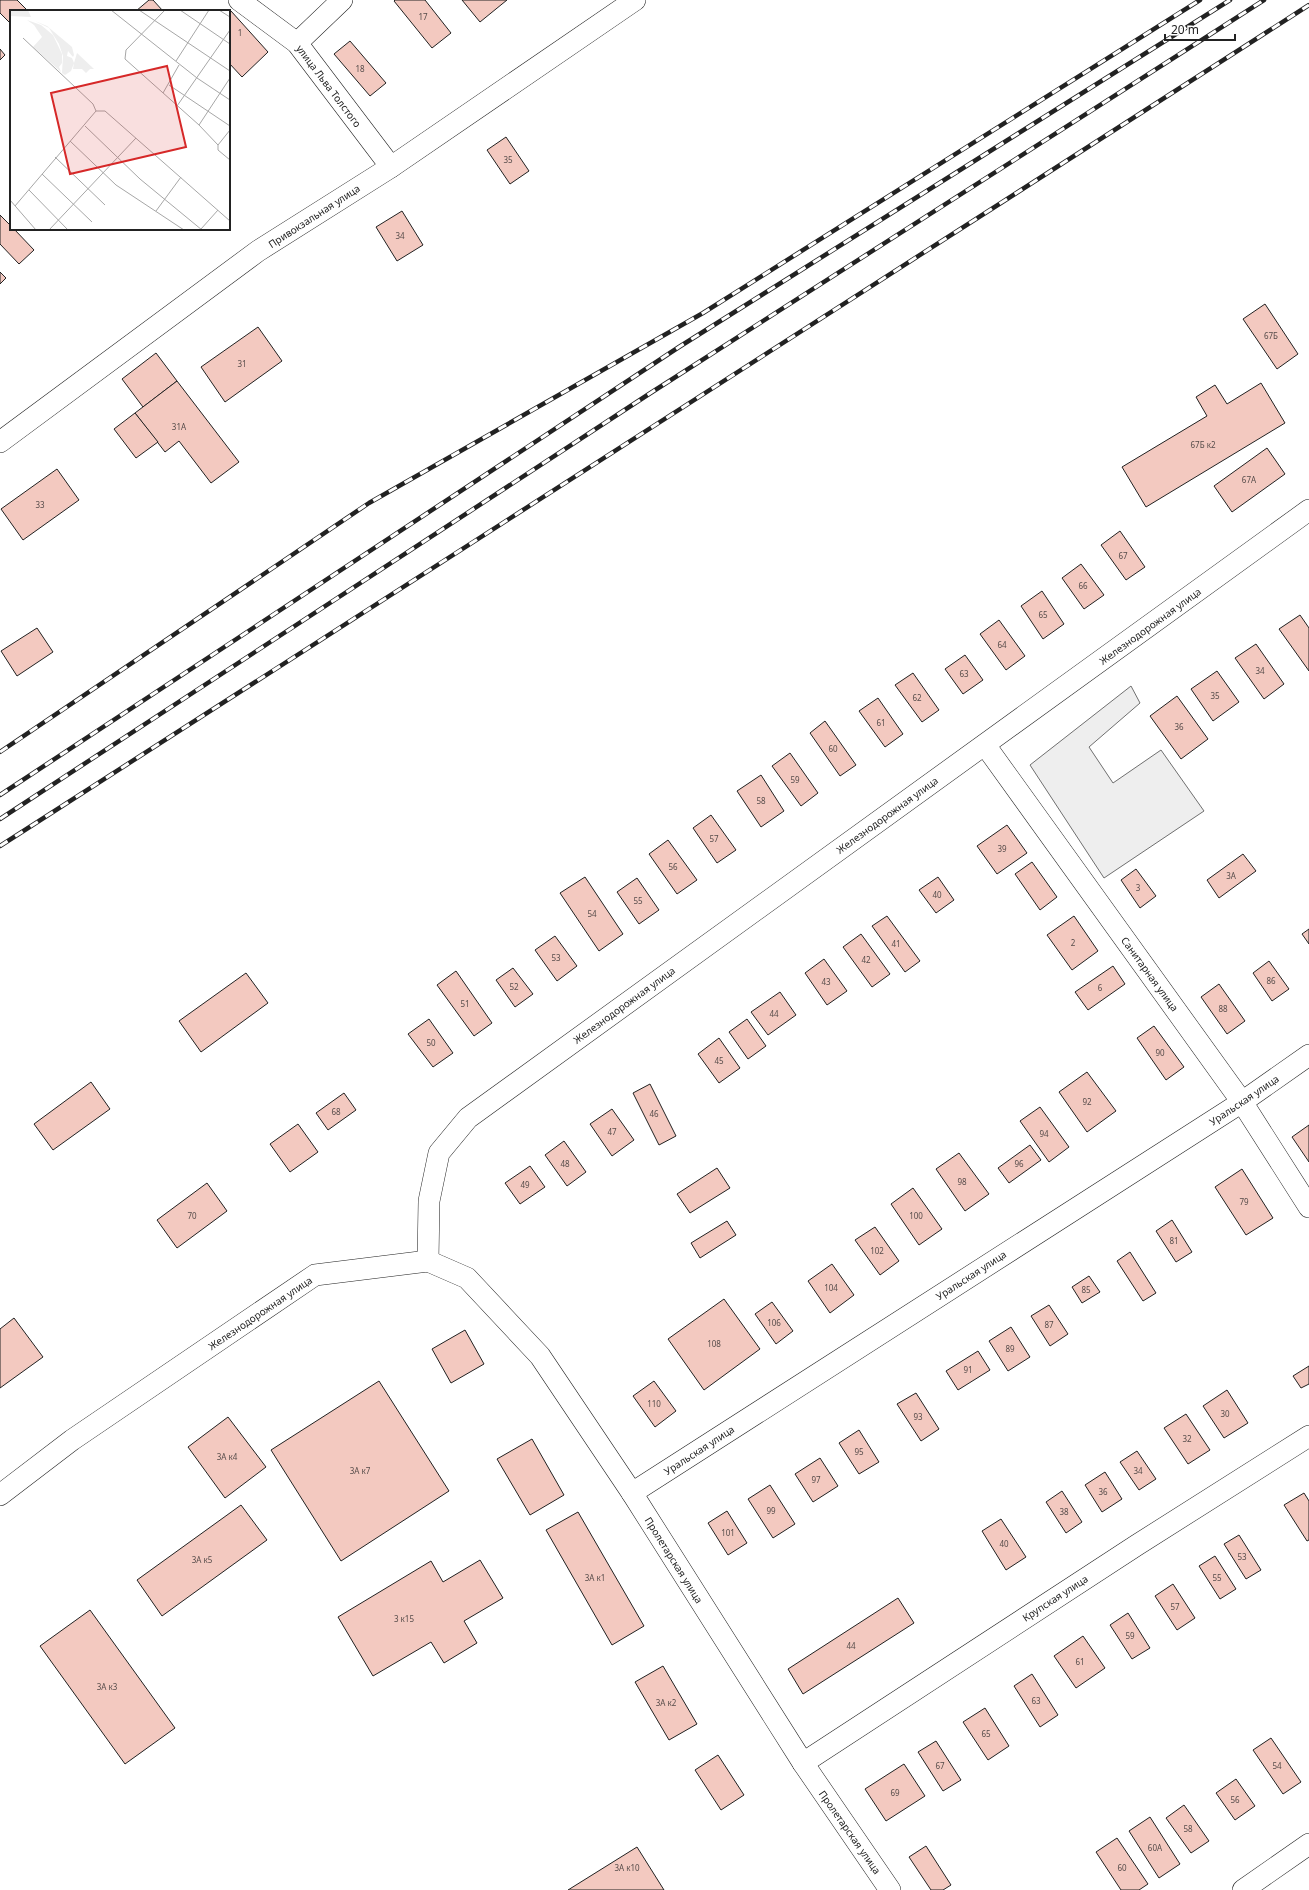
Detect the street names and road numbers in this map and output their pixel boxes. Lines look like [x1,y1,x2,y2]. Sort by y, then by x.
street label: улица Льва Толстого [293,42,365,130]
street label: Привокзальная улица [265,181,363,251]
street label: Железнодорожная улица [1096,584,1204,668]
street label: Железнодорожная улица [833,773,941,857]
street label: Санитарная улица [1118,934,1182,1014]
street label: Железнодорожная улица [570,963,678,1047]
street label: Уральская улица [1206,1071,1282,1129]
street label: Уральская улица [933,1247,1009,1303]
street label: Железнодорожная улица [205,1273,315,1353]
street label: Уральская улица [661,1422,737,1478]
street label: Пролетарская улица [642,1514,706,1606]
street label: Крупская улица [1020,1572,1090,1624]
street label: Пролетарская улица [816,1787,884,1877]

